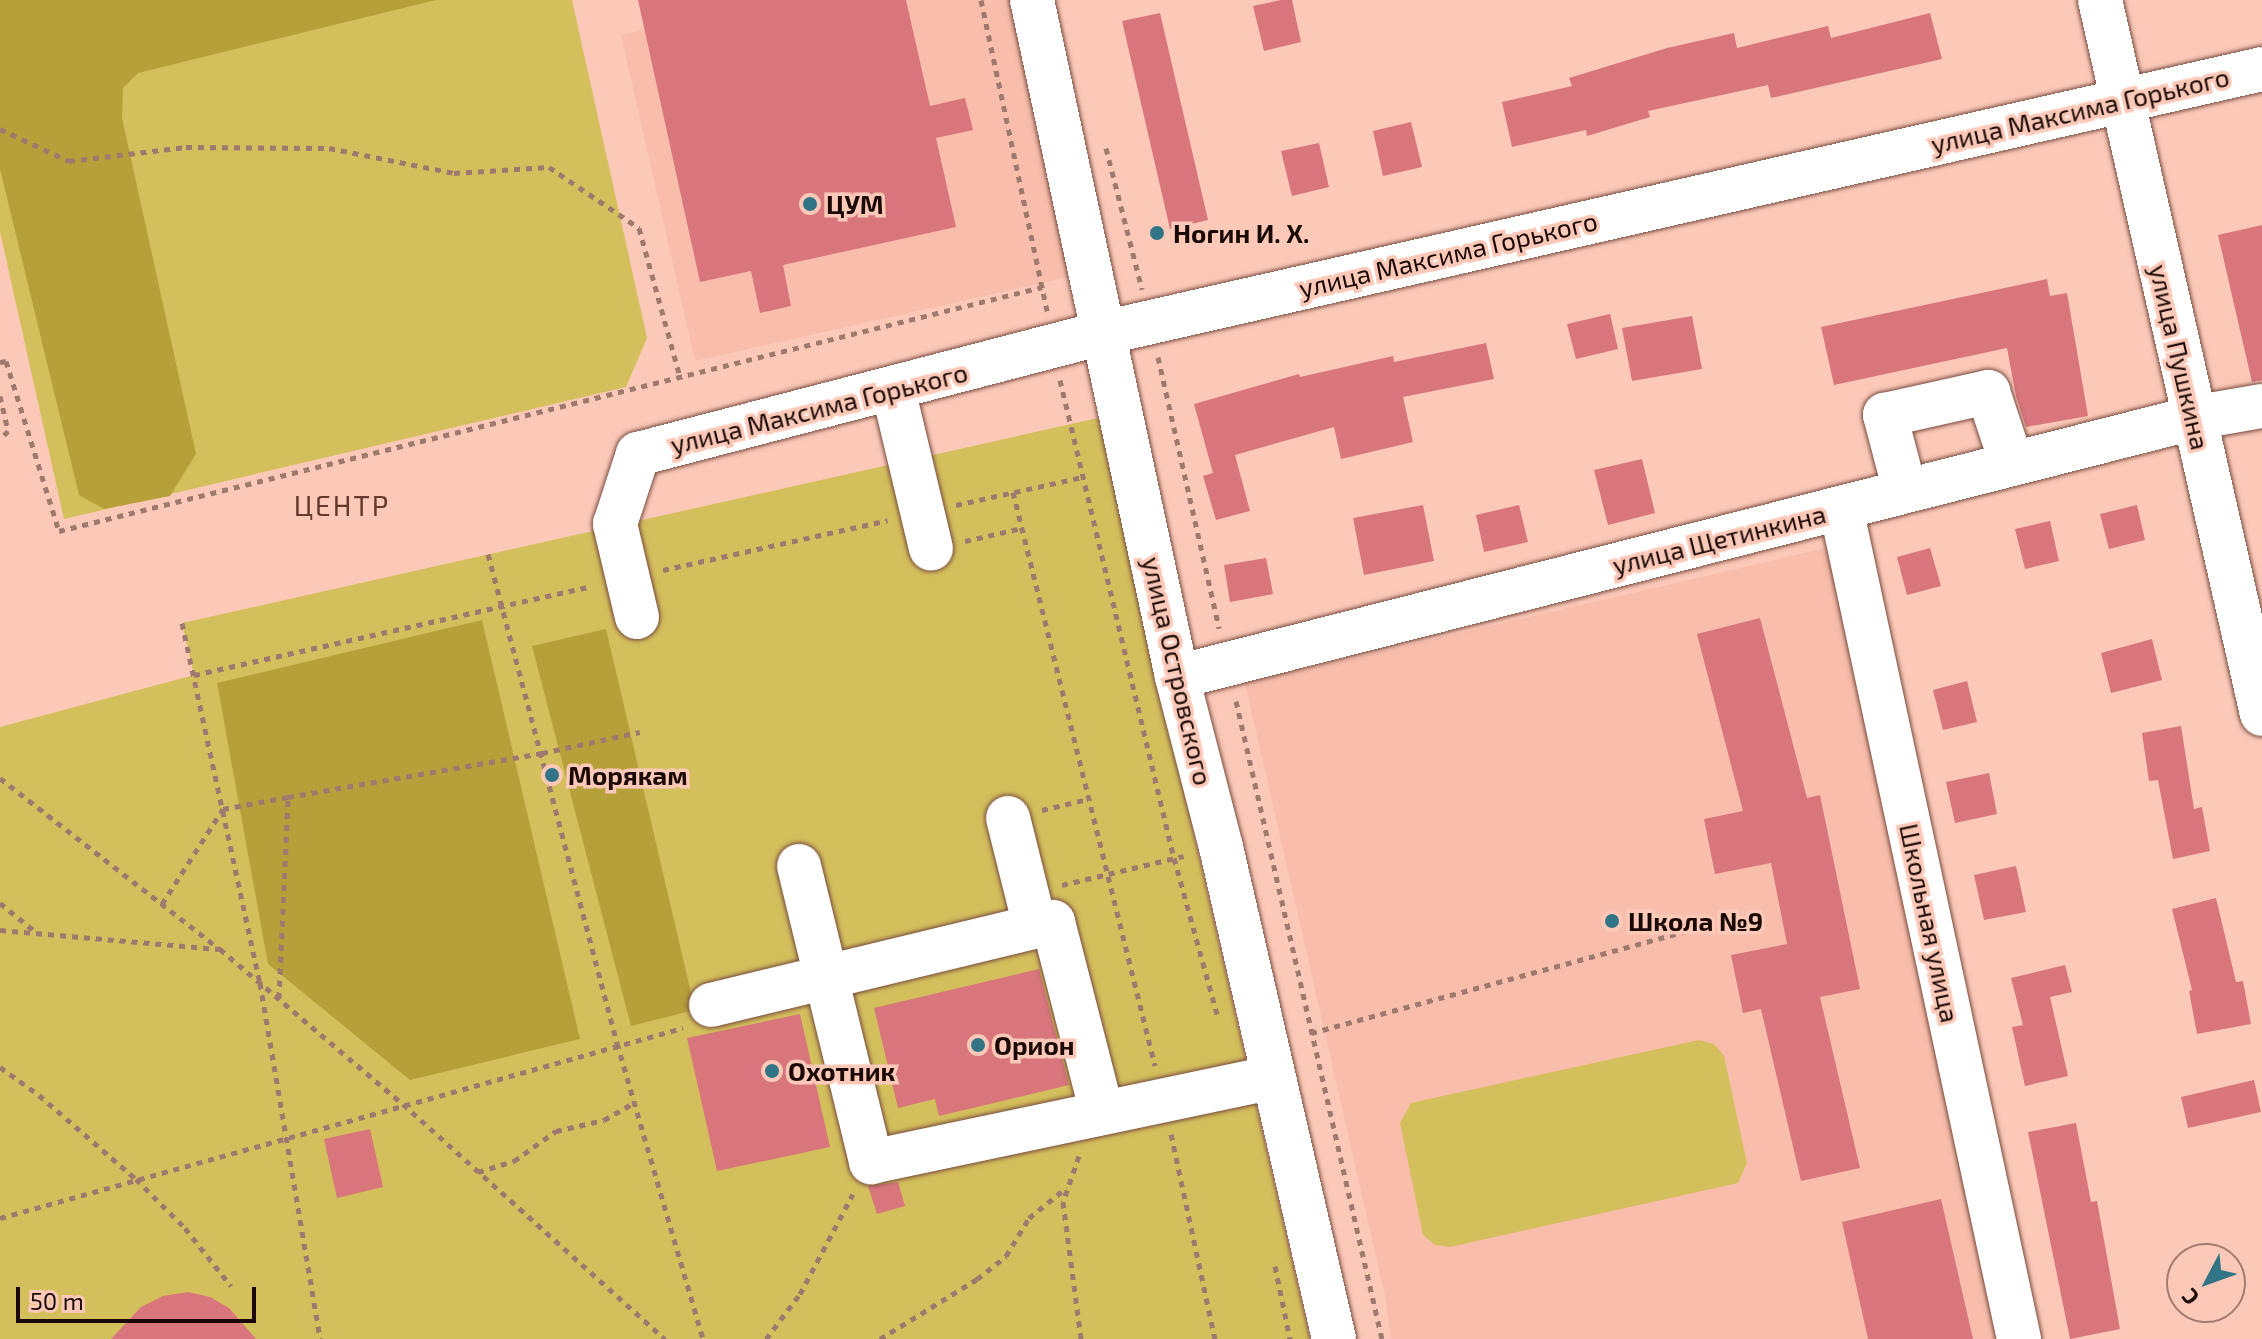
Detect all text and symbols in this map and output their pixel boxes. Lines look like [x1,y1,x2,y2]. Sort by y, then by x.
street label: улица Максима Горького [1928,60,2232,160]
place label: ЦУМ [826,188,884,220]
marker: ЦУМ [801,195,819,213]
street label: улица Максима Горького [1296,204,1600,304]
place label: Ногин И. Х. [1173,217,1309,249]
marker: Ногин И. Х. [1148,224,1166,242]
street label: улица Пушкина [2144,261,2216,453]
street label: улица Максима Горького [667,356,971,460]
district label: ЦЕНТР [294,488,390,522]
street label: улица Щетинкина [1609,497,1829,581]
street label: улица Островского [1137,554,1219,788]
place label: Морякам [568,759,688,791]
marker: Морякам [543,766,561,784]
street label: Школьная улица [1894,821,1966,1025]
place label: Школа №9 [1628,905,1763,937]
marker: Школа №9 [1603,912,1621,930]
place label: Орион [994,1029,1075,1061]
marker: Орион [969,1036,987,1054]
place label: Охотник [788,1055,895,1087]
marker: Охотник [763,1062,781,1080]
north arrow [2166,1243,2246,1323]
scale bar [20,1271,260,1321]
text: С [2175,1284,2203,1311]
text: 50 m [30,1286,84,1315]

